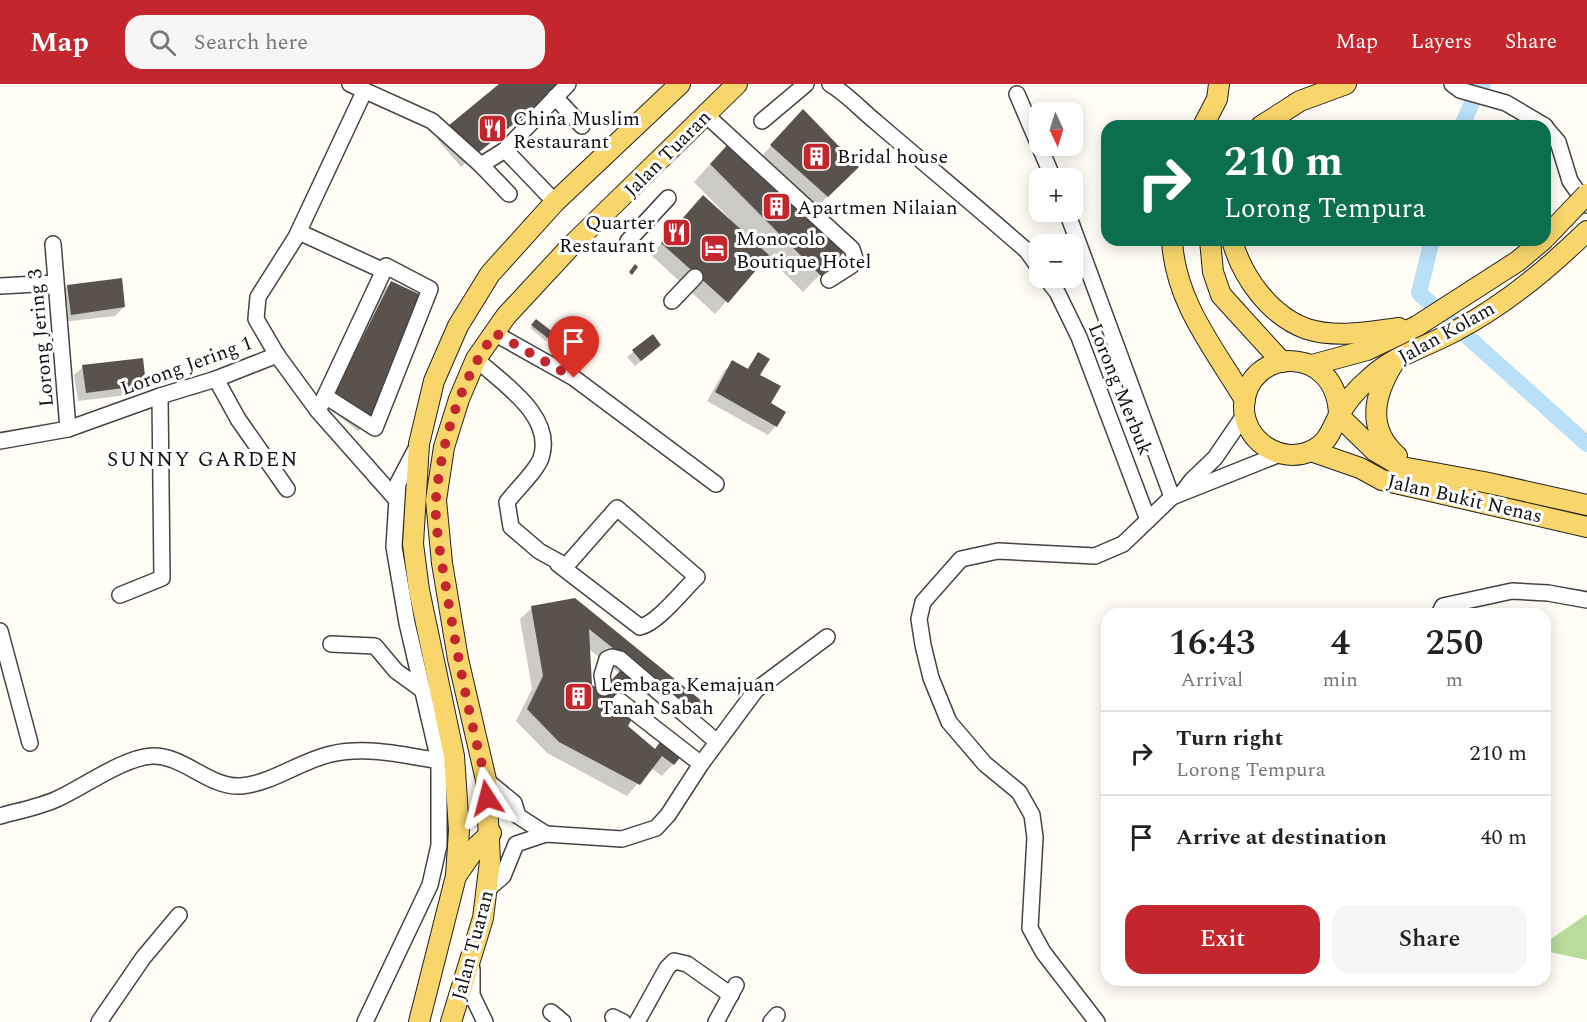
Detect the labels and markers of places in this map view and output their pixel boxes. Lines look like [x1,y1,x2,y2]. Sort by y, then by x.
place label: China Muslim Restaurant [513,104,640,157]
restaurant icon: China Muslim Restaurant [476,113,508,145]
building icon: Bridal house [800,140,832,172]
place label: Bridal house [837,142,948,172]
building icon: Apartmen Nilaian [760,191,792,223]
place label: Apartmen Nilaian [797,193,958,223]
place label: Quarter Restaurant [559,208,655,261]
restaurant icon: Quarter Restaurant [660,217,692,249]
place label: Monocolo Boutique Hotel [736,224,871,277]
hotel icon: Monocolo Boutique Hotel [699,233,731,265]
pin [548,316,599,378]
place label: Lembaga Kemajuan Tanah Sabah [600,670,775,723]
building icon: Lembaga Kemajuan Tanah Sabah [563,680,595,712]

